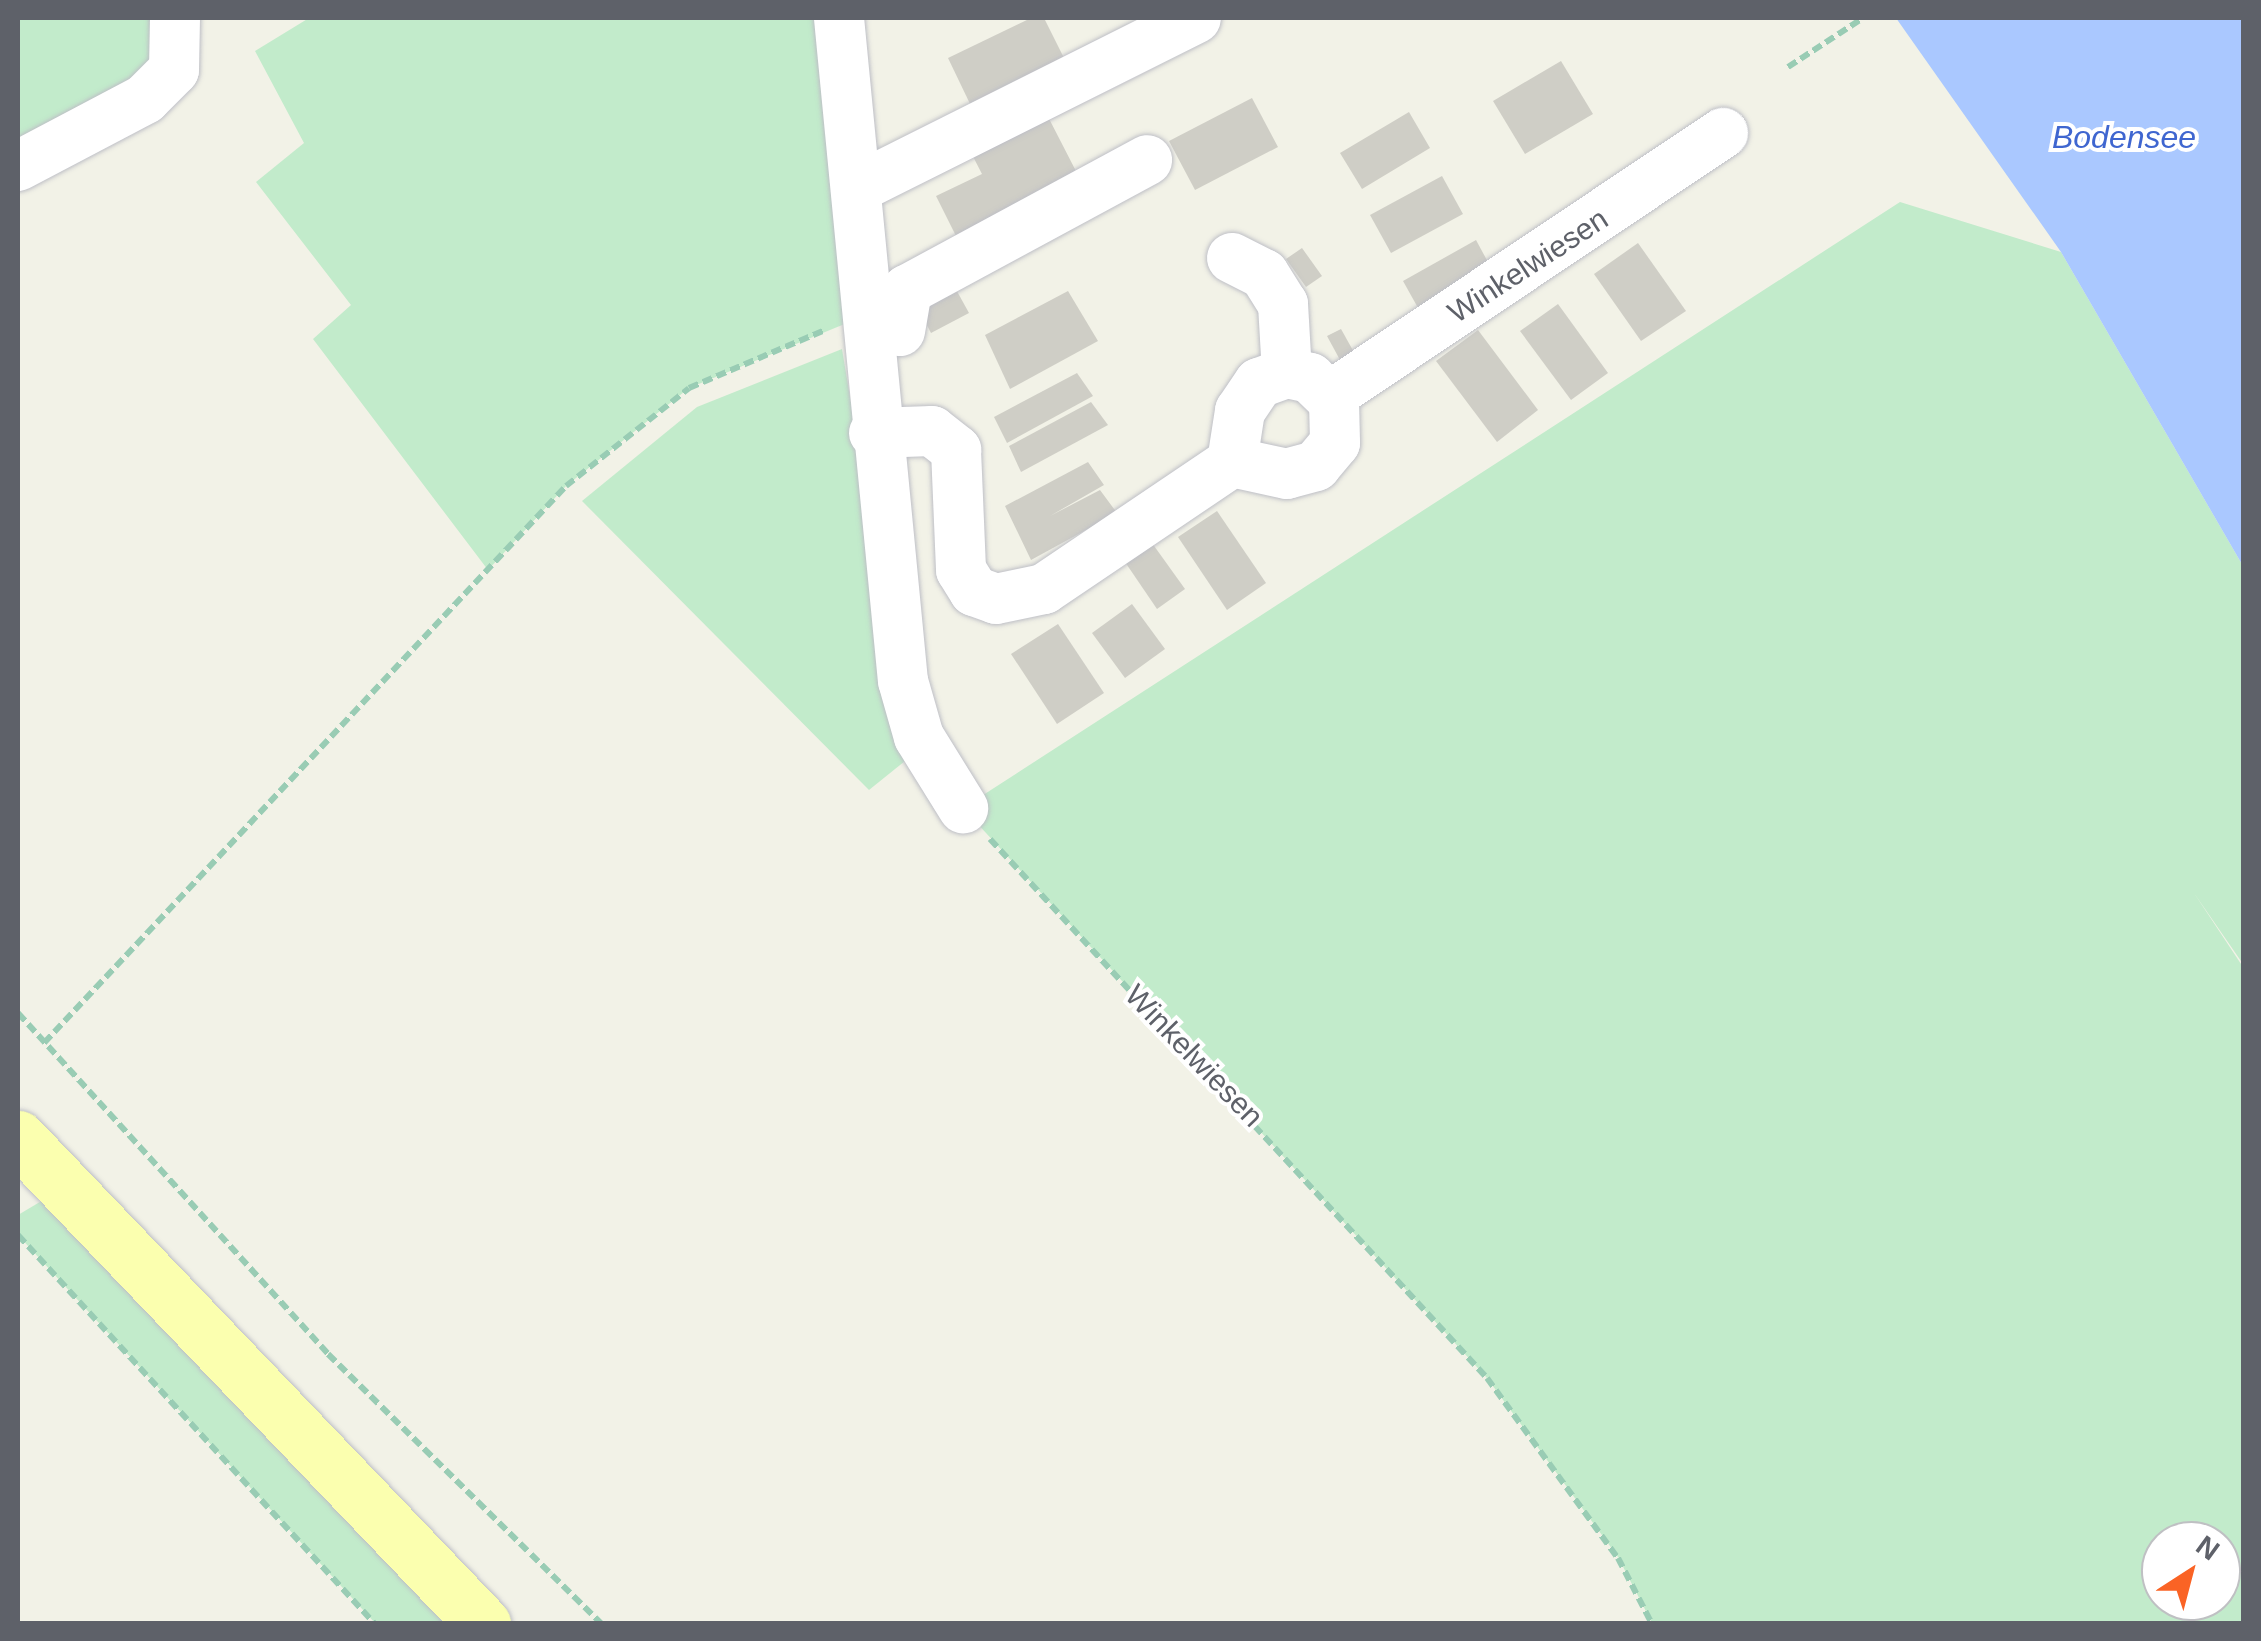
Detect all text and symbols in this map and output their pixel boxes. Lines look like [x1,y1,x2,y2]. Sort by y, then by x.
water label: Bodensee [2052,118,2196,156]
street label: Winkelwiesen [1441,201,1615,331]
street label: Winkelwiesen [1117,978,1271,1134]
north arrow [2141,1521,2241,1621]
text: N [2190,1529,2225,1566]

